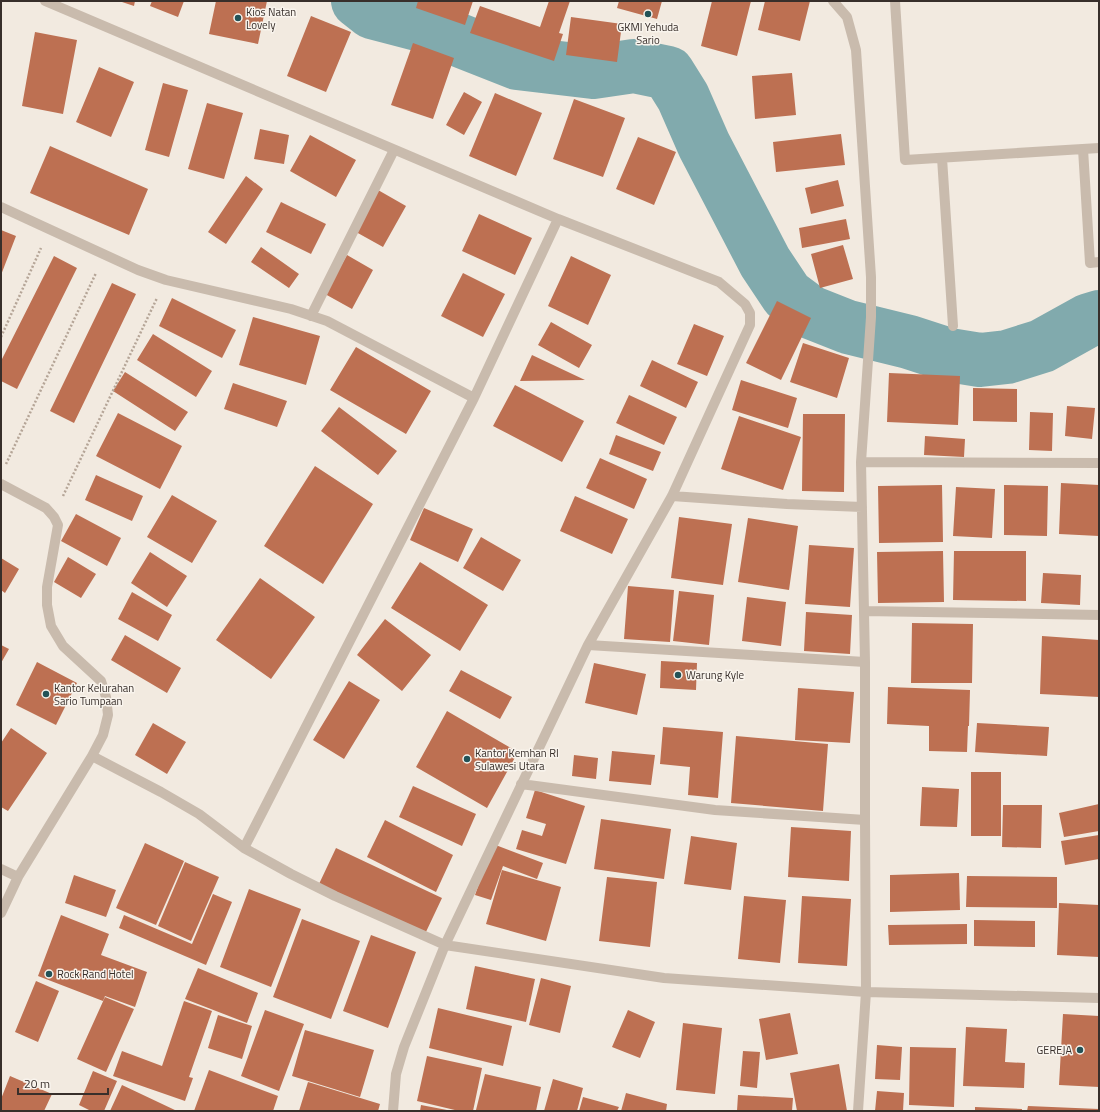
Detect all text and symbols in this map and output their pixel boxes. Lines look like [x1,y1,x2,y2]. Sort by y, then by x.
place label: Kios Natan Lovely [246,4,296,33]
marker: GKMI Yehuda Sario [643,9,653,19]
marker: Kios Natan Lovely [233,13,243,23]
place label: GKMI Yehuda Sario [617,19,679,48]
place label: Warung Kyle [686,667,745,683]
marker: Warung Kyle [673,670,683,680]
place label: Kantor Kelurahan Sario Tumpaan [54,680,134,709]
marker: Kantor Kelurahan Sario Tumpaan [41,689,51,699]
place label: Kantor Kemhan RI Sulawesi Utara [475,745,559,774]
marker: Kantor Kemhan RI Sulawesi Utara [462,754,472,764]
place label: Rock Rand Hotel [57,966,134,982]
marker: Rock Rand Hotel [44,969,54,979]
place label: GEREJA [1037,1042,1072,1058]
marker: GEREJA [1075,1045,1085,1055]
scale bar [18,1070,108,1096]
text: 20 m [24,1074,50,1093]

